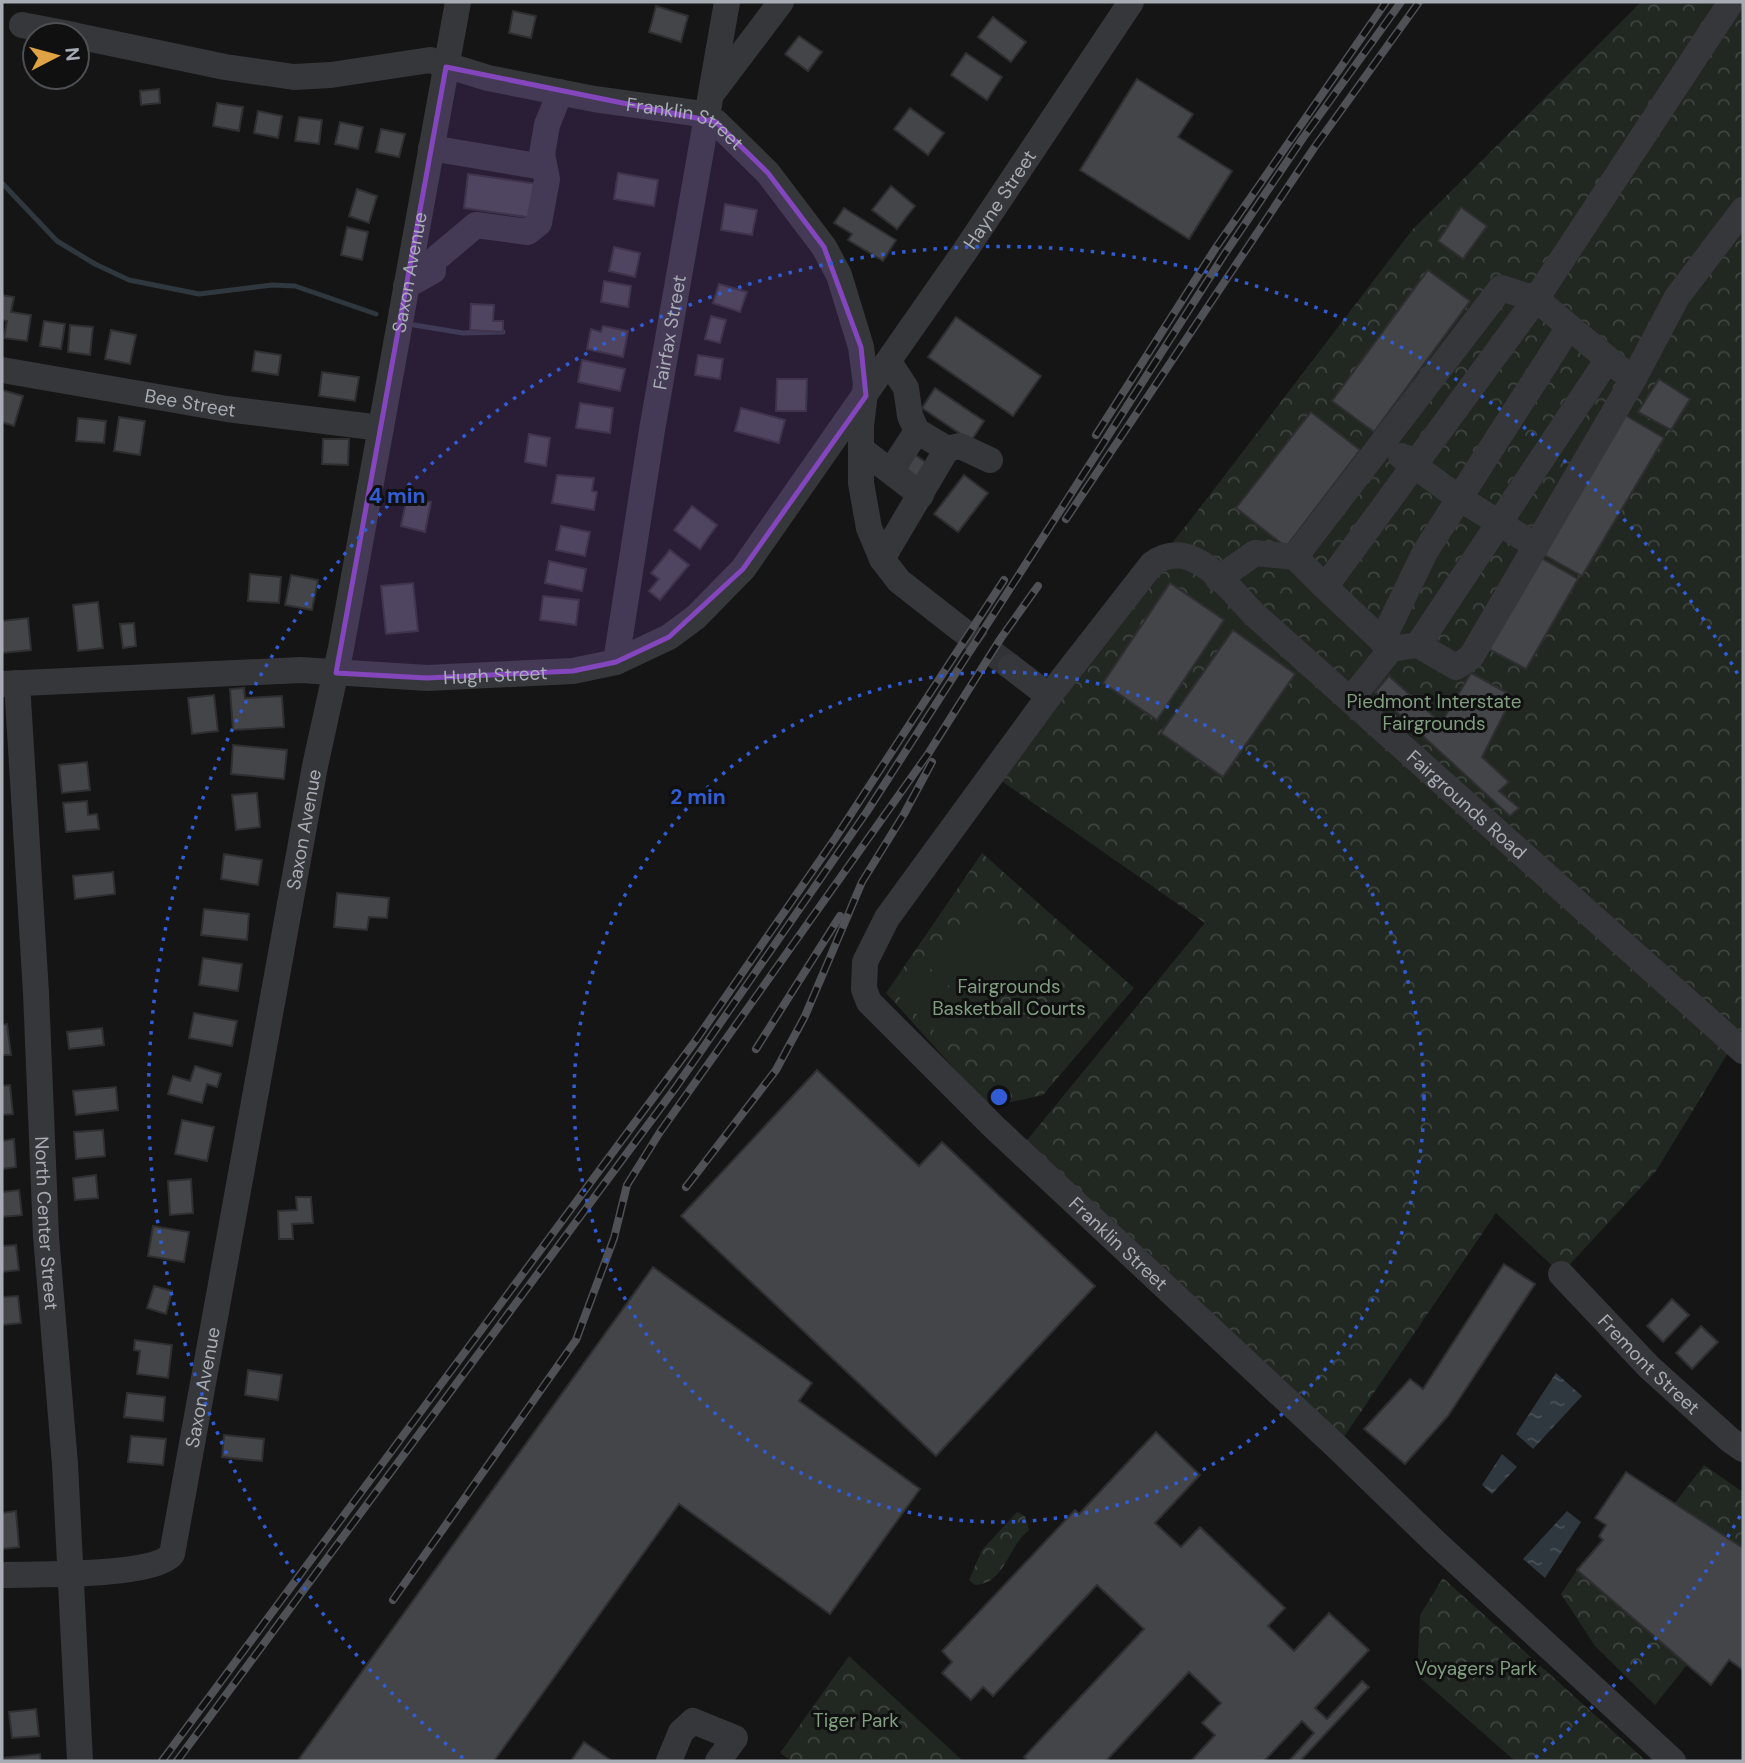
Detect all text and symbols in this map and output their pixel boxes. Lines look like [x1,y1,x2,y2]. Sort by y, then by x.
north arrow [21,21,91,91]
text: N [59,46,86,62]
street label: Franklin Street [625,92,749,156]
street label: Hayne Street [958,145,1042,254]
street label: Saxon Avenue [386,210,433,335]
street label: Fairfax Street [647,273,692,392]
street label: Bee Street [143,383,237,423]
text: 4 min [368,482,426,510]
street label: Hugh Street [443,660,548,690]
park label: Piedmont Interstate Fairgrounds [1347,689,1521,736]
street label: Fairgrounds Road [1401,745,1532,865]
street label: Saxon Avenue [281,767,327,892]
text: 2 min [670,783,726,811]
park label: Fairgrounds Basketball Courts [932,974,1086,1021]
centre of rings [987,1085,1011,1109]
street label: North Center Street [29,1136,64,1311]
street label: Franklin Street [1063,1191,1173,1296]
street label: Fremont Street [1592,1309,1705,1420]
street label: Saxon Avenue [180,1325,226,1450]
park label: Voyagers Park [1415,1656,1538,1681]
park label: Tiger Park [813,1708,899,1733]

